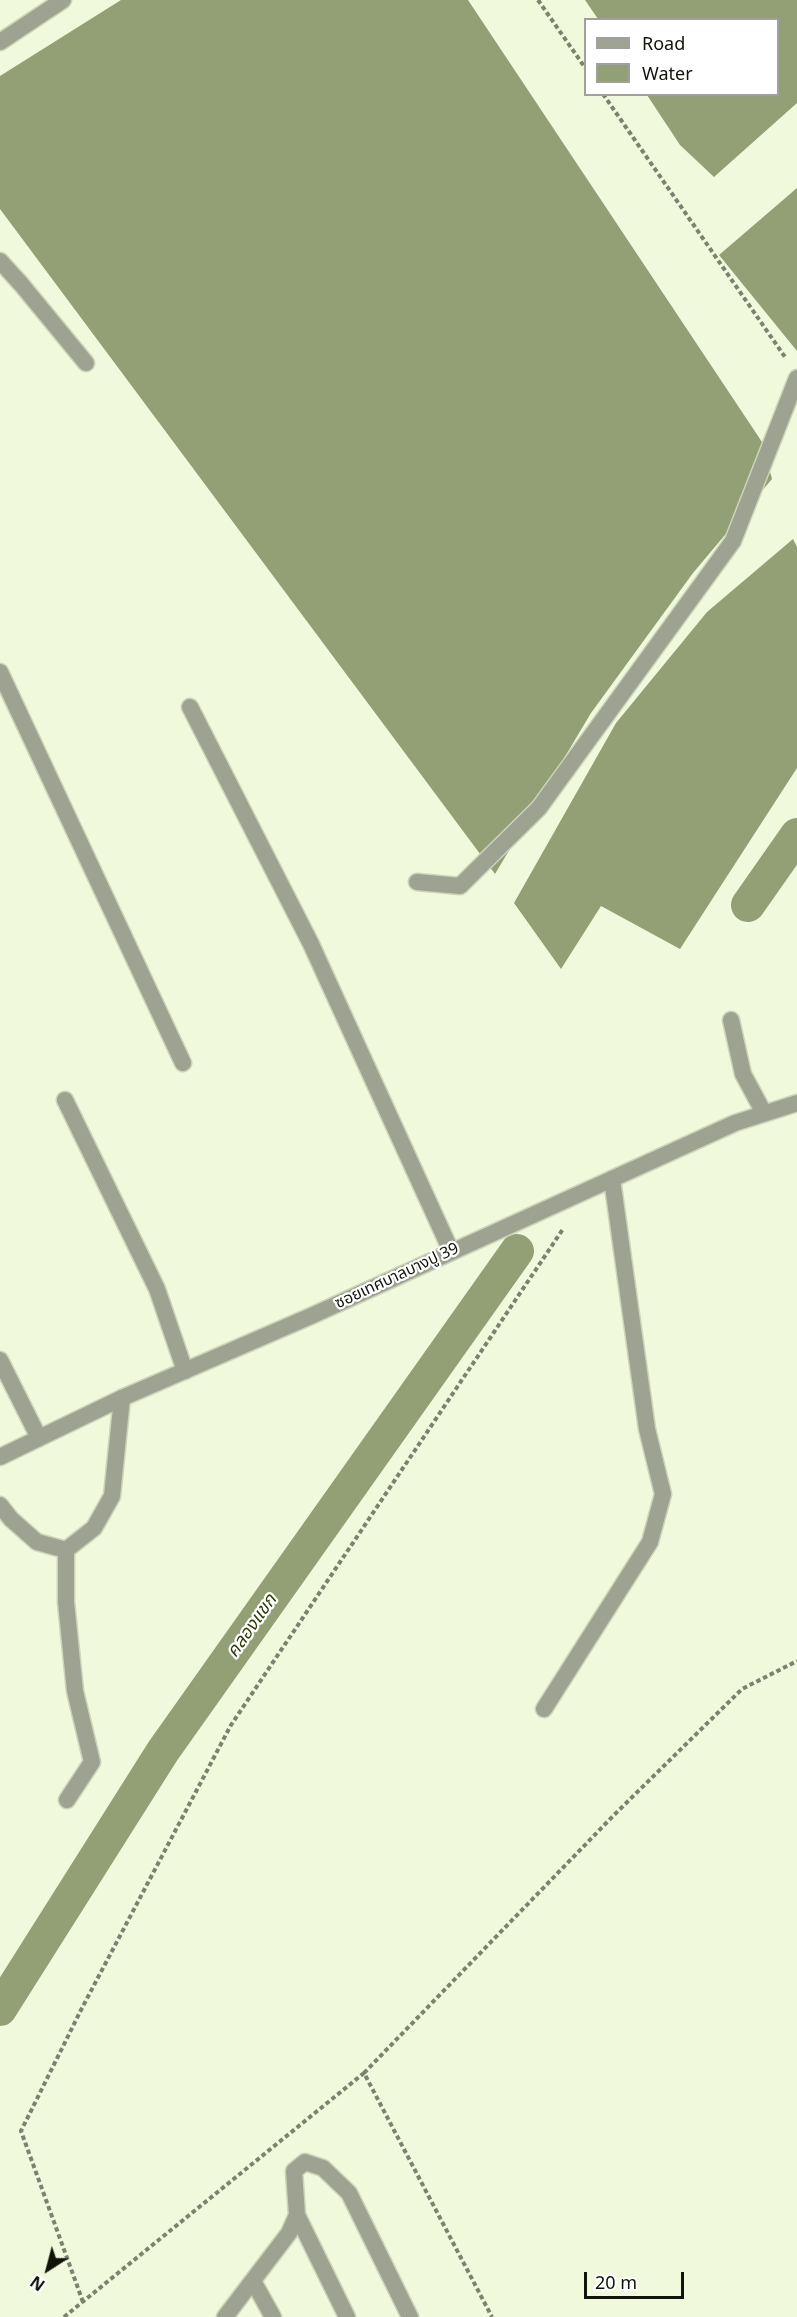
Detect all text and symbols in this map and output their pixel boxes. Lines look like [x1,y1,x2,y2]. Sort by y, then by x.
legend [584,18,779,96]
text: Road [642,31,685,55]
text: Water [642,61,693,85]
street label: ซอยเทศบาลบางปู 39 [332,1239,462,1313]
water label: คลองแขก [223,1590,281,1662]
north arrow [18,2239,78,2299]
scale bar [587,2260,688,2298]
text: 20 m [595,2270,637,2294]
text: N [26,2271,49,2296]

